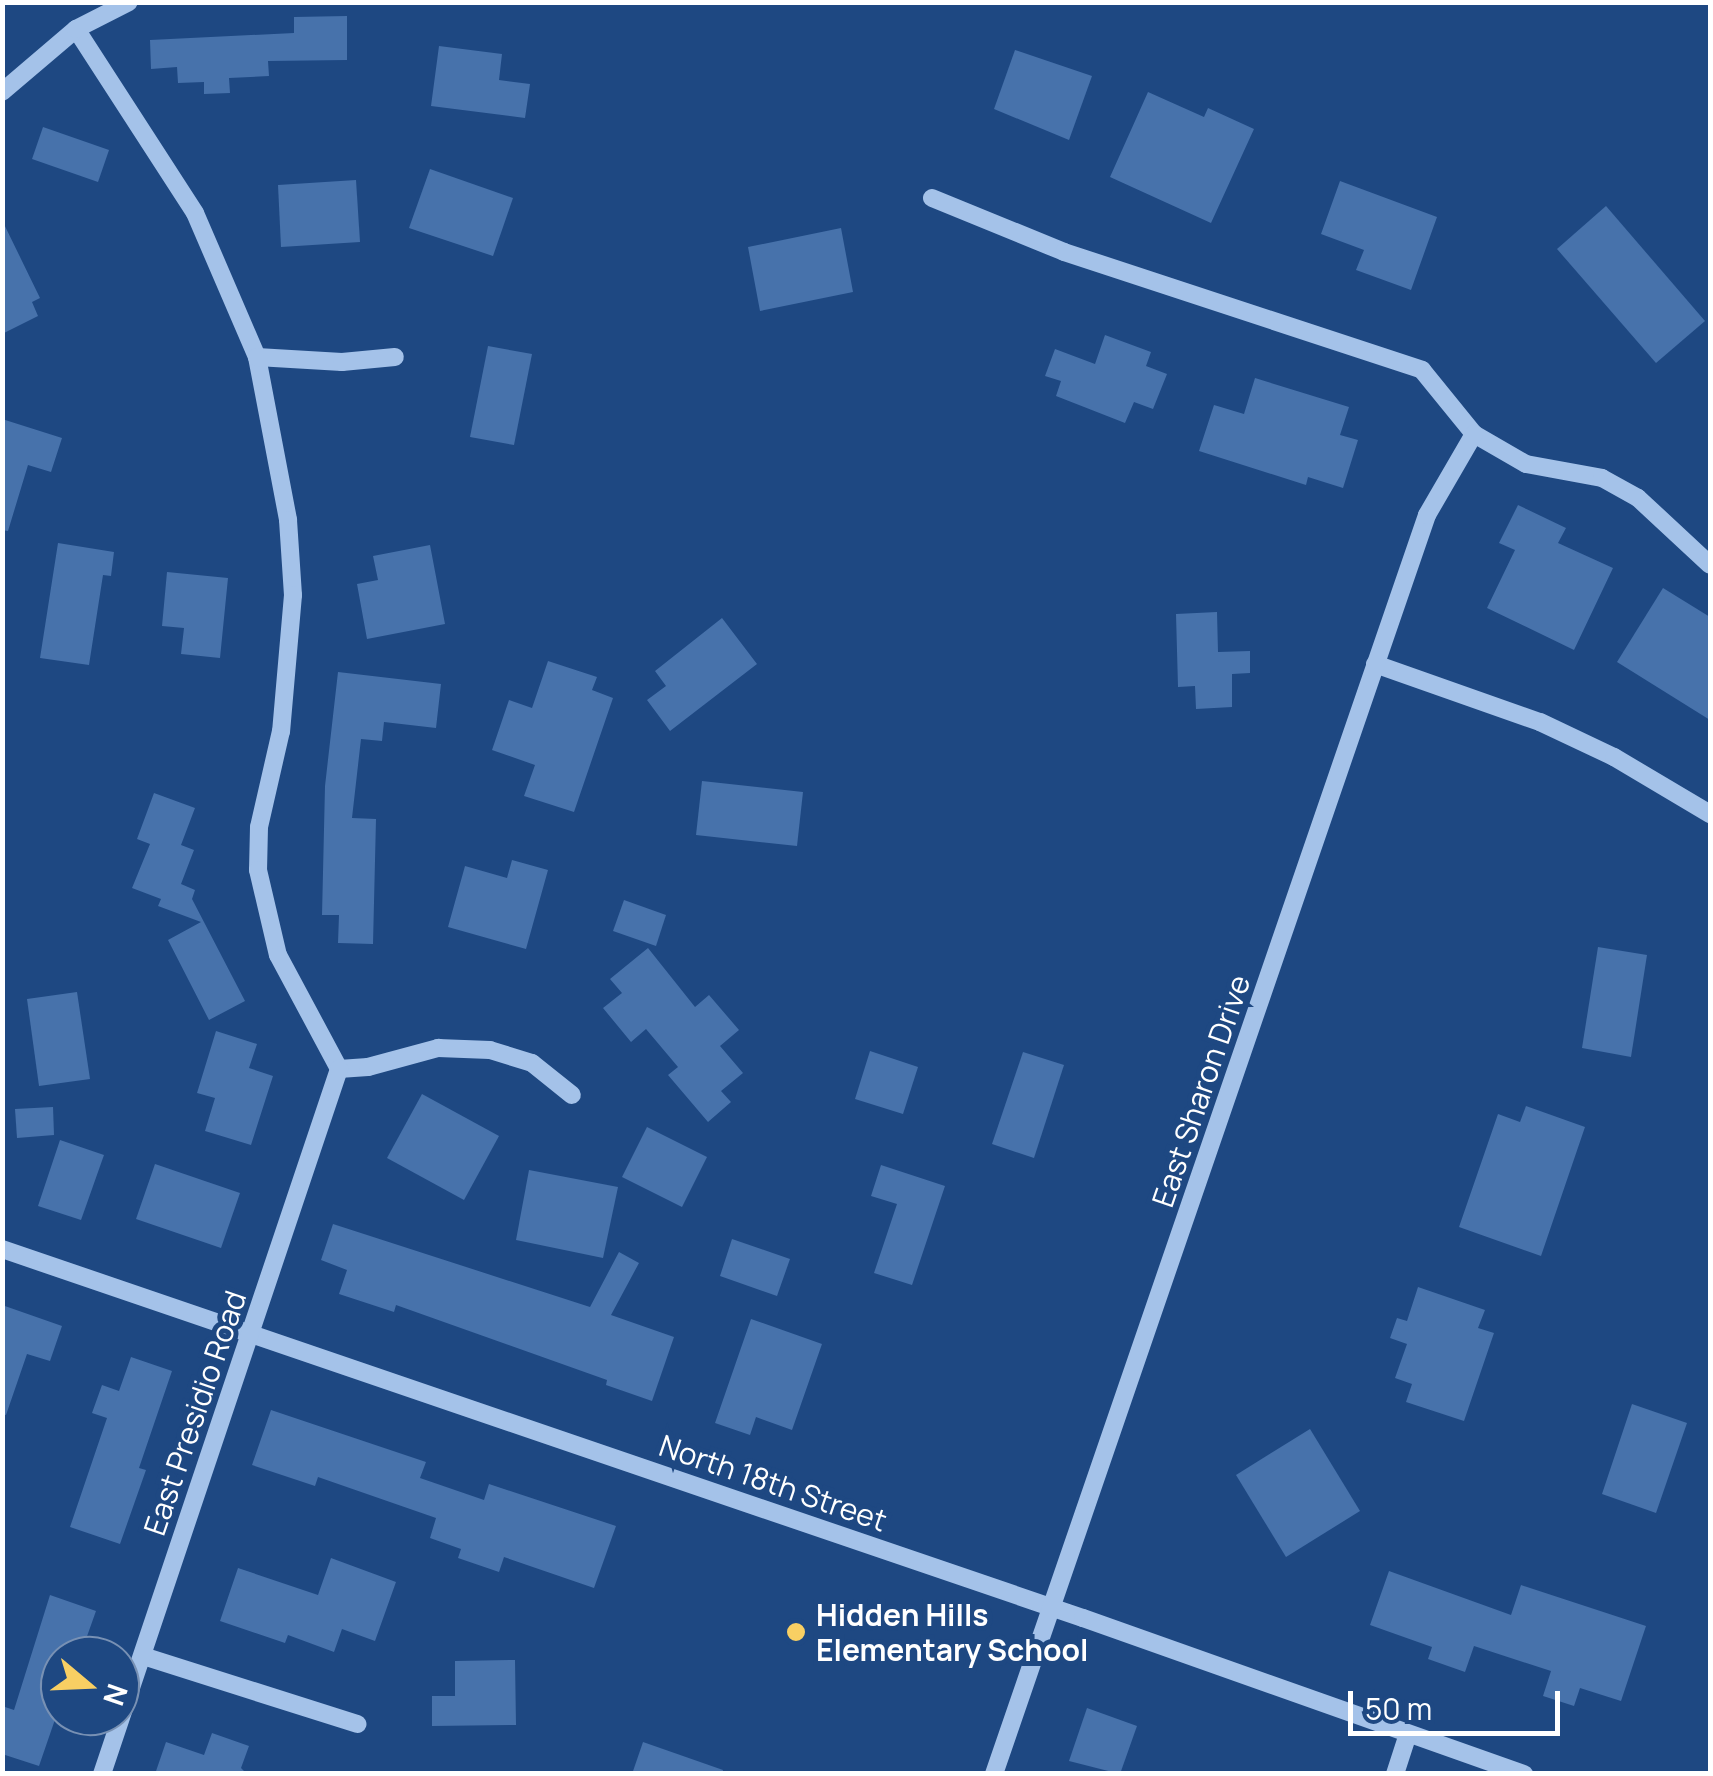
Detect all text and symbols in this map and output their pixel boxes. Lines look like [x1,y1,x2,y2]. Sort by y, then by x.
street label: East Sharon Drive [1144,970,1258,1212]
street label: East Presidio Road [136,1286,254,1540]
street label: North 18th Street [655,1427,891,1539]
place label: Hidden Hills Elementary School [816,1597,1088,1668]
marker: Hidden Hills Elementary School [785,1621,807,1643]
north arrow [40,1636,140,1736]
scale bar [1353,1671,1566,1733]
text: N [95,1679,138,1711]
text: 50 m [1365,1688,1432,1729]

